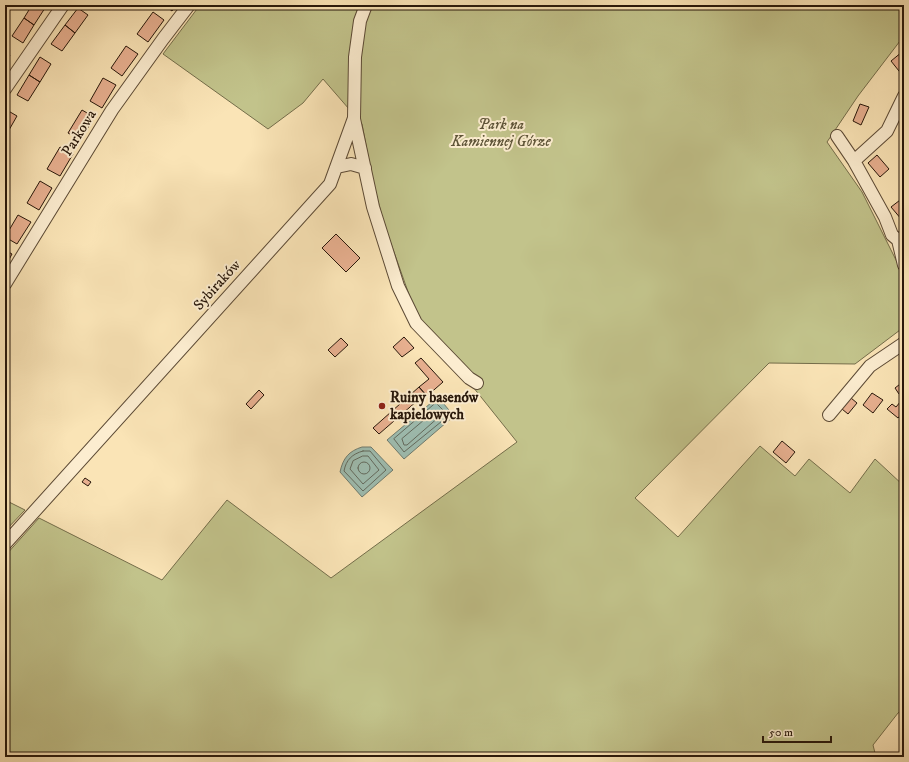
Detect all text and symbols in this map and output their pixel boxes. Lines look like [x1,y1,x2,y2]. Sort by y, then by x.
street label: Parkowa [57,106,101,160]
park label: Park na Kamiennej Górze [450,115,552,151]
street label: Sybiraków [189,255,245,314]
place label: Ruiny basenów kapielowych [389,388,479,424]
marker: Ruiny basenów kapielowych [377,401,387,411]
scale bar [763,718,831,744]
text: 50 m [769,725,793,740]

